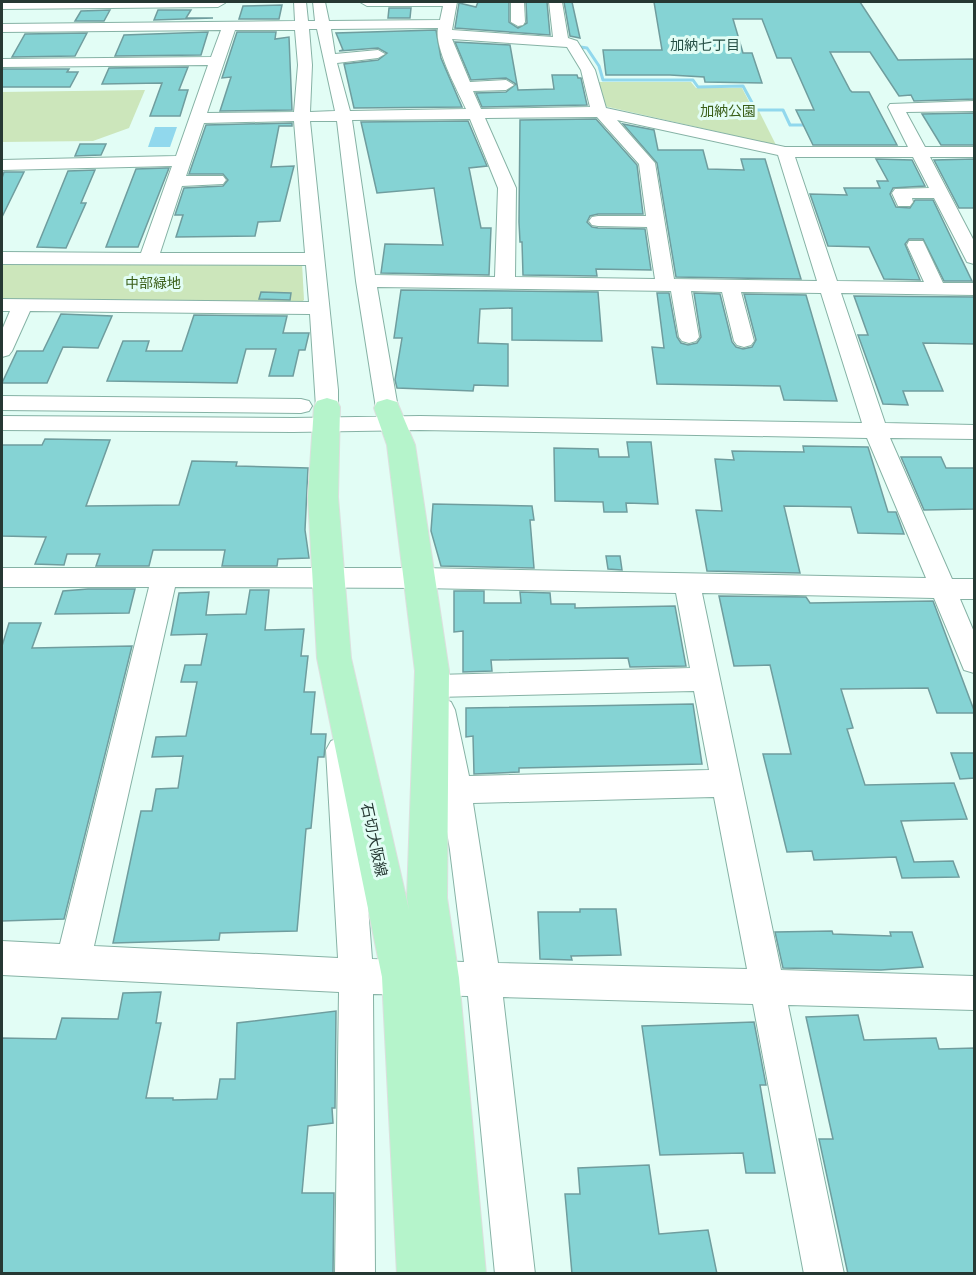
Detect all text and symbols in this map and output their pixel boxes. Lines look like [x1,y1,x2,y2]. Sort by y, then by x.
district label: 加納七丁目 [670,37,740,54]
park label: 加納公園 [700,103,756,120]
park label: 中部緑地 [125,275,181,292]
street label: 石切大阪線 [357,801,391,879]

